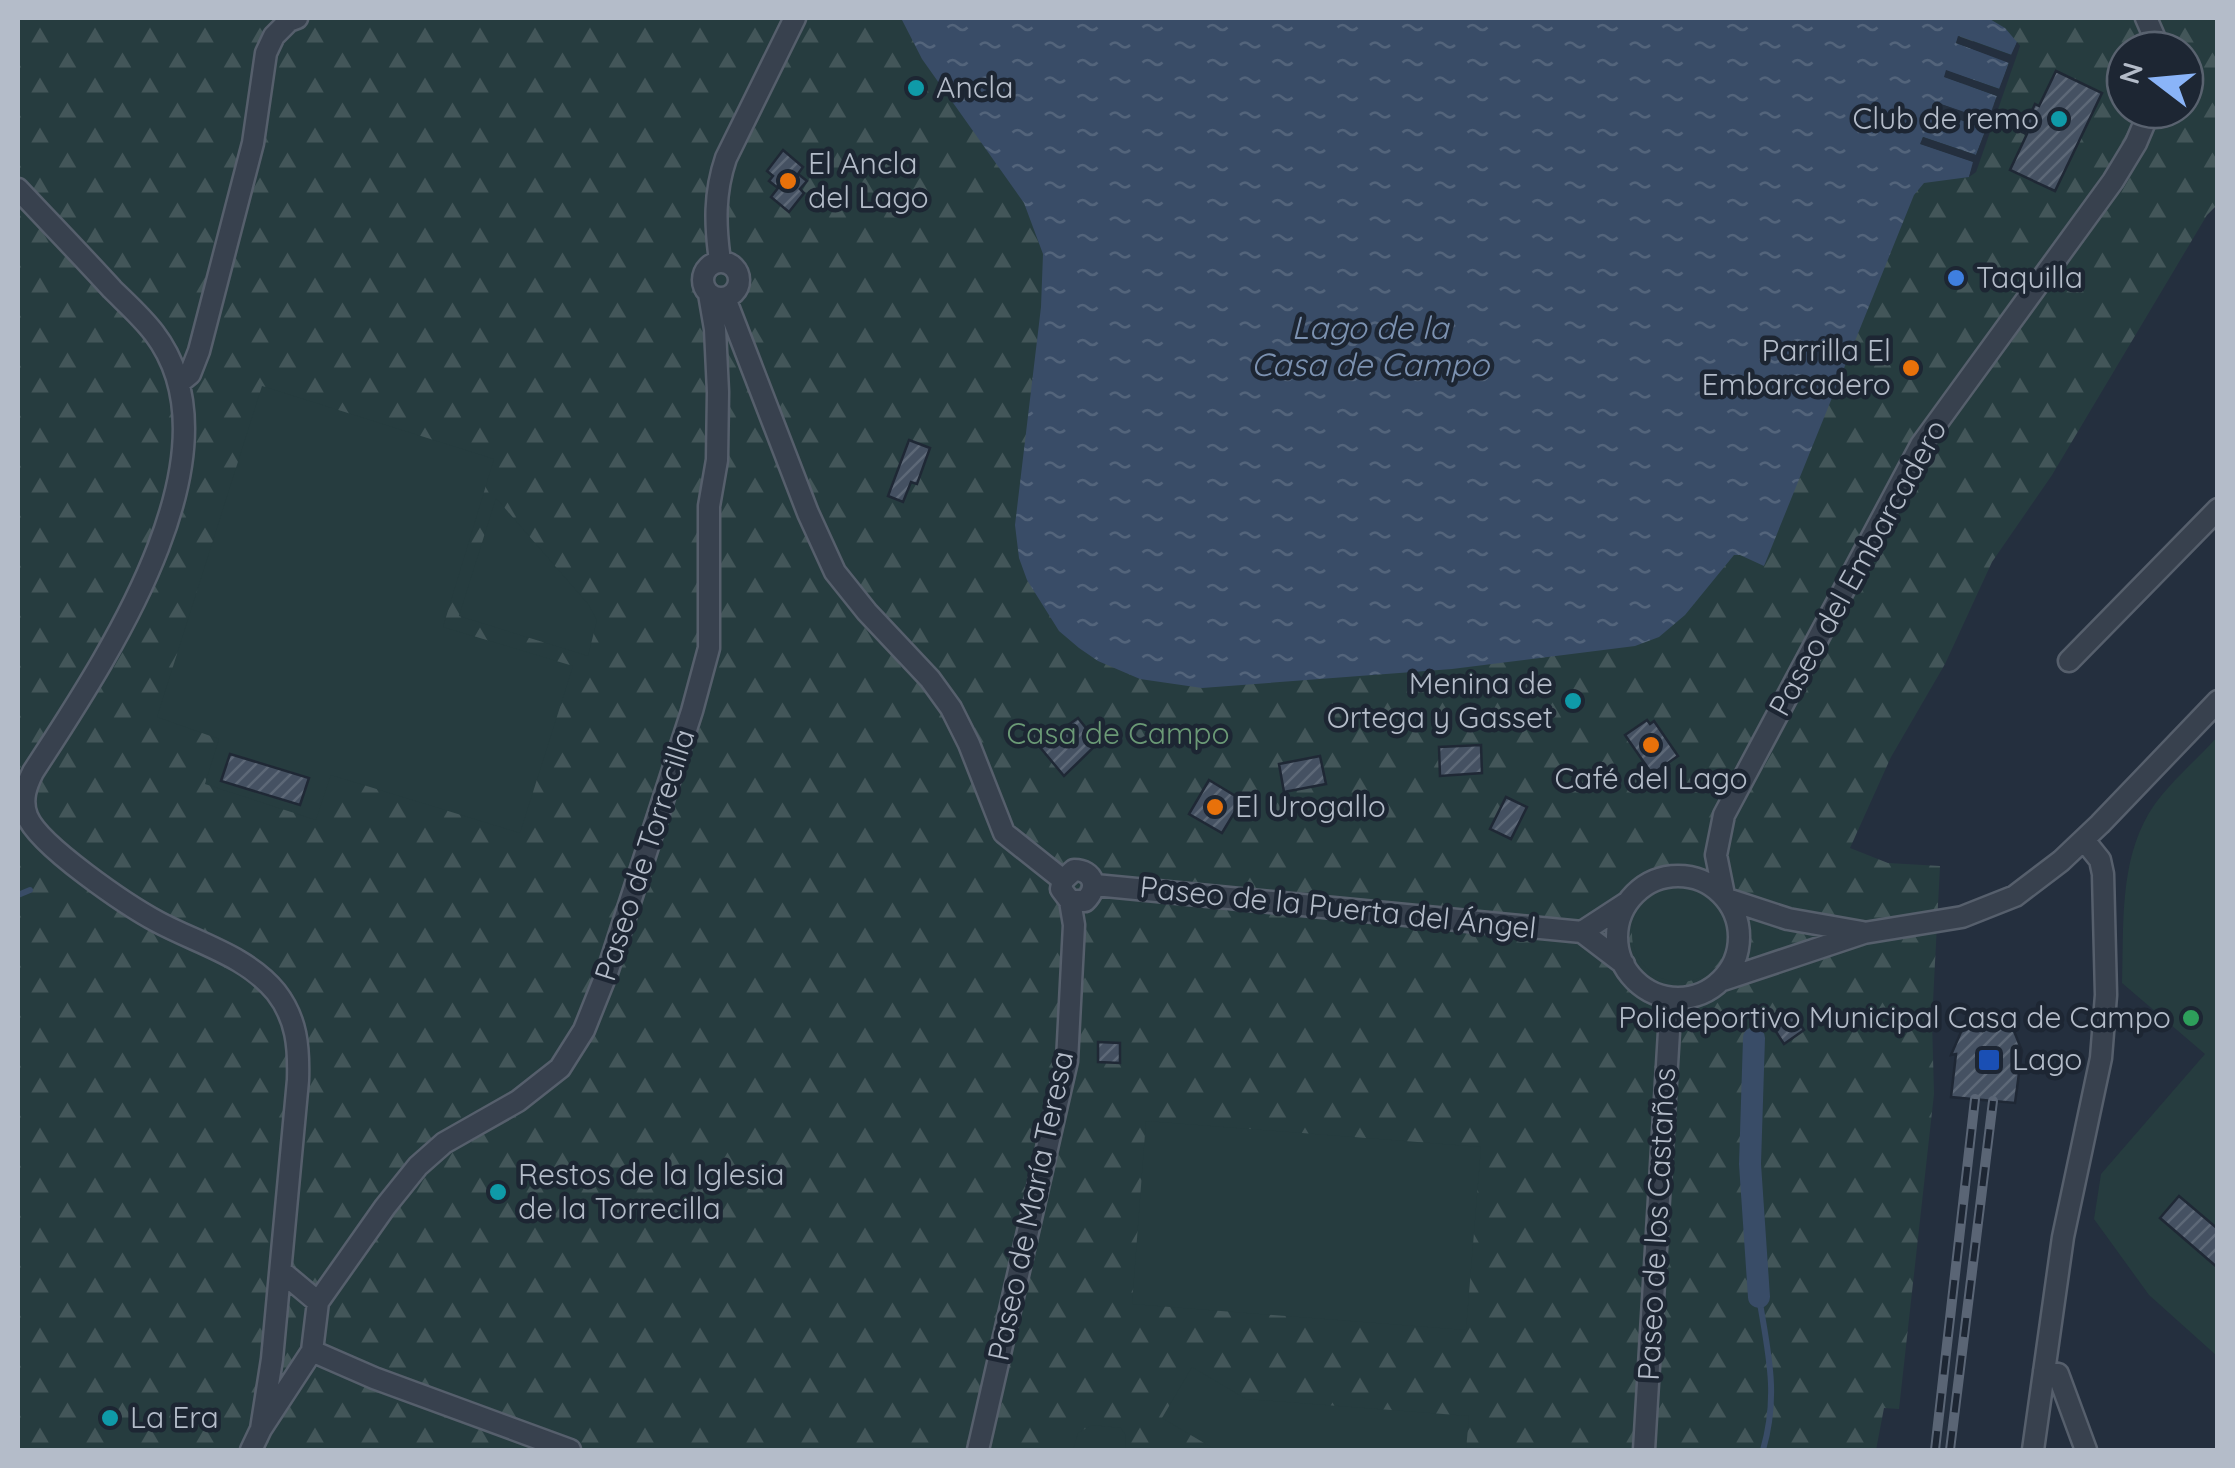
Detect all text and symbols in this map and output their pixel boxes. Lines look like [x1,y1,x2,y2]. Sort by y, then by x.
north arrow [2105,30,2205,130]
text: N [2111,58,2150,88]
place label: Ancla [936,68,1013,106]
marker: Ancla [905,77,927,99]
place label: Club de remo [1853,99,2039,137]
marker: Club de remo [2048,108,2070,130]
place label: El Ancla del Lago [808,144,929,216]
marker: El Ancla del Lago [777,170,799,192]
place label: Taquilla [1976,258,2083,296]
marker: Taquilla [1945,267,1967,289]
water label: Lago de la Casa de Campo [1251,307,1491,384]
place label: Parrilla El Embarcadero [1701,331,1891,403]
marker: Parrilla El Embarcadero [1900,357,1922,379]
street label: Paseo del Embarcadero [1760,413,1954,722]
place label: Menina de Ortega y Gasset [1327,664,1553,736]
marker: Menina de Ortega y Gasset [1562,690,1584,712]
park label: Casa de Campo [1006,714,1230,752]
street label: Paseo de Torrecilla [585,724,703,985]
marker: Café del Lago [1640,734,1662,756]
place label: Café del Lago [1554,759,1748,797]
place label: El Urogallo [1235,787,1386,825]
marker: El Urogallo [1204,796,1226,818]
street label: Paseo de la Puerta del Ángel [1138,867,1538,947]
place label: Polideportivo Municipal Casa de Campo [1618,998,2171,1036]
marker: Polideportivo Municipal Casa de Campo [2180,1007,2202,1029]
place label: Lago [2012,1040,2082,1078]
street label: Paseo de María Teresa [979,1047,1081,1364]
marker: Lago [1976,1047,2002,1073]
street label: Paseo de los Castaños [1629,1067,1683,1381]
place label: Restos de la Iglesia de la Torrecilla [518,1155,784,1227]
marker: Restos de la Iglesia de la Torrecilla [487,1181,509,1203]
place label: La Era [130,1398,219,1436]
marker: La Era [99,1407,121,1429]

